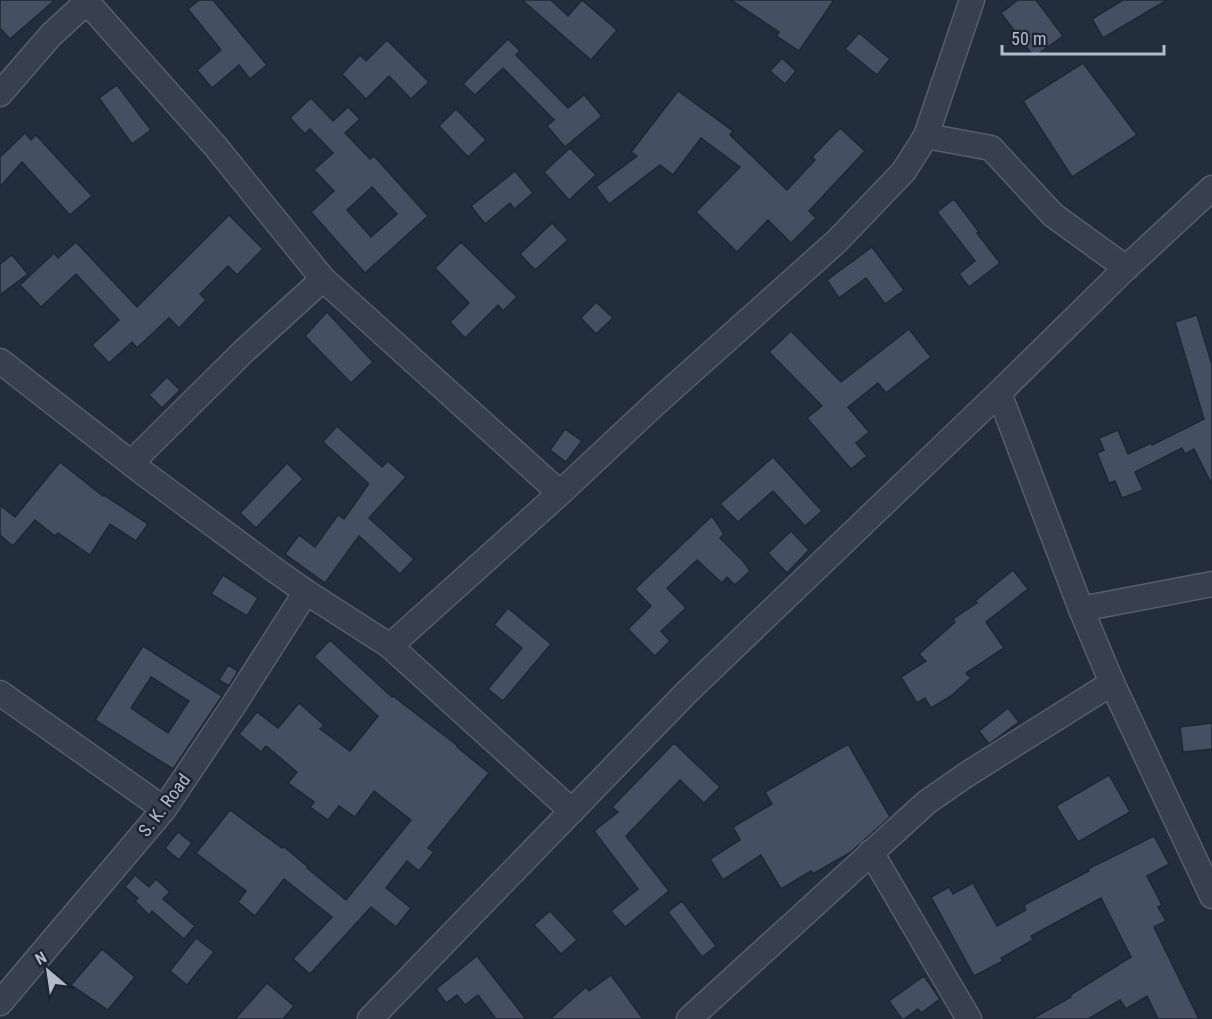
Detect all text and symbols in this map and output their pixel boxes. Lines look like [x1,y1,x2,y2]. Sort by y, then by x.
scale bar [1002,18,1164,56]
text: 50 m [1011,28,1046,49]
street label: S. K. Road [134,770,194,840]
north arrow [18,941,78,1001]
text: N [32,948,50,969]

